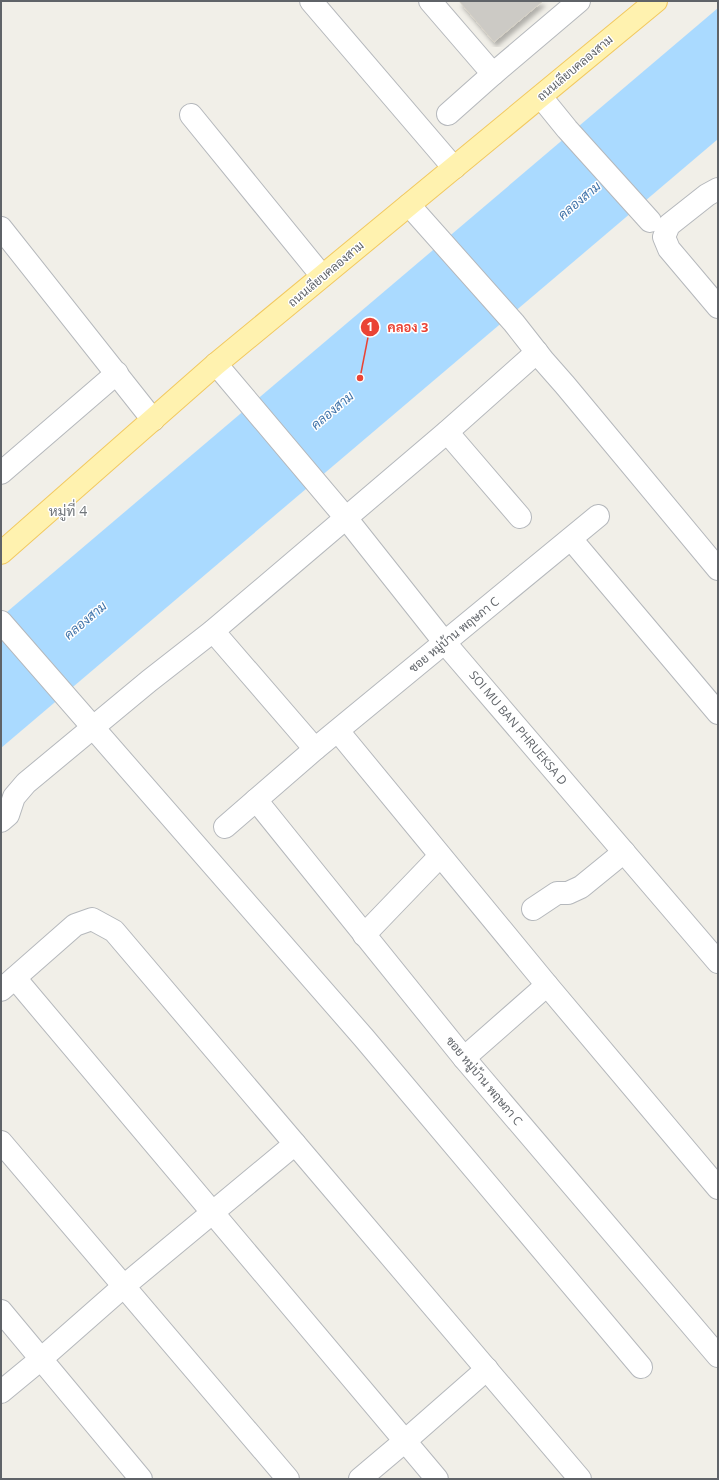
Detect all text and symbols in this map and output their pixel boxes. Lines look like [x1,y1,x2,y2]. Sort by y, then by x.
street label: ถนนเลียบคลองสาม [533,31,616,104]
water label: คลองสาม [554,177,604,223]
street label: ถนนเลียบคลองสาม [284,237,367,310]
callout: คลอง 3 [360,315,437,340]
text: 1 [367,318,373,335]
text: คลอง 3 [388,318,428,336]
water label: คลองสาม [307,387,357,433]
district label: หมู่ที่ 4 [49,499,87,521]
street label: ซอย หมู่บ้าน พฤษภา C [405,593,503,676]
water label: คลองสาม [60,597,110,643]
street label: SOI MU BAN PHRUEKSA D [465,667,571,789]
street label: ซอย หมู่บ้าน พฤษภา C [442,1033,527,1129]

